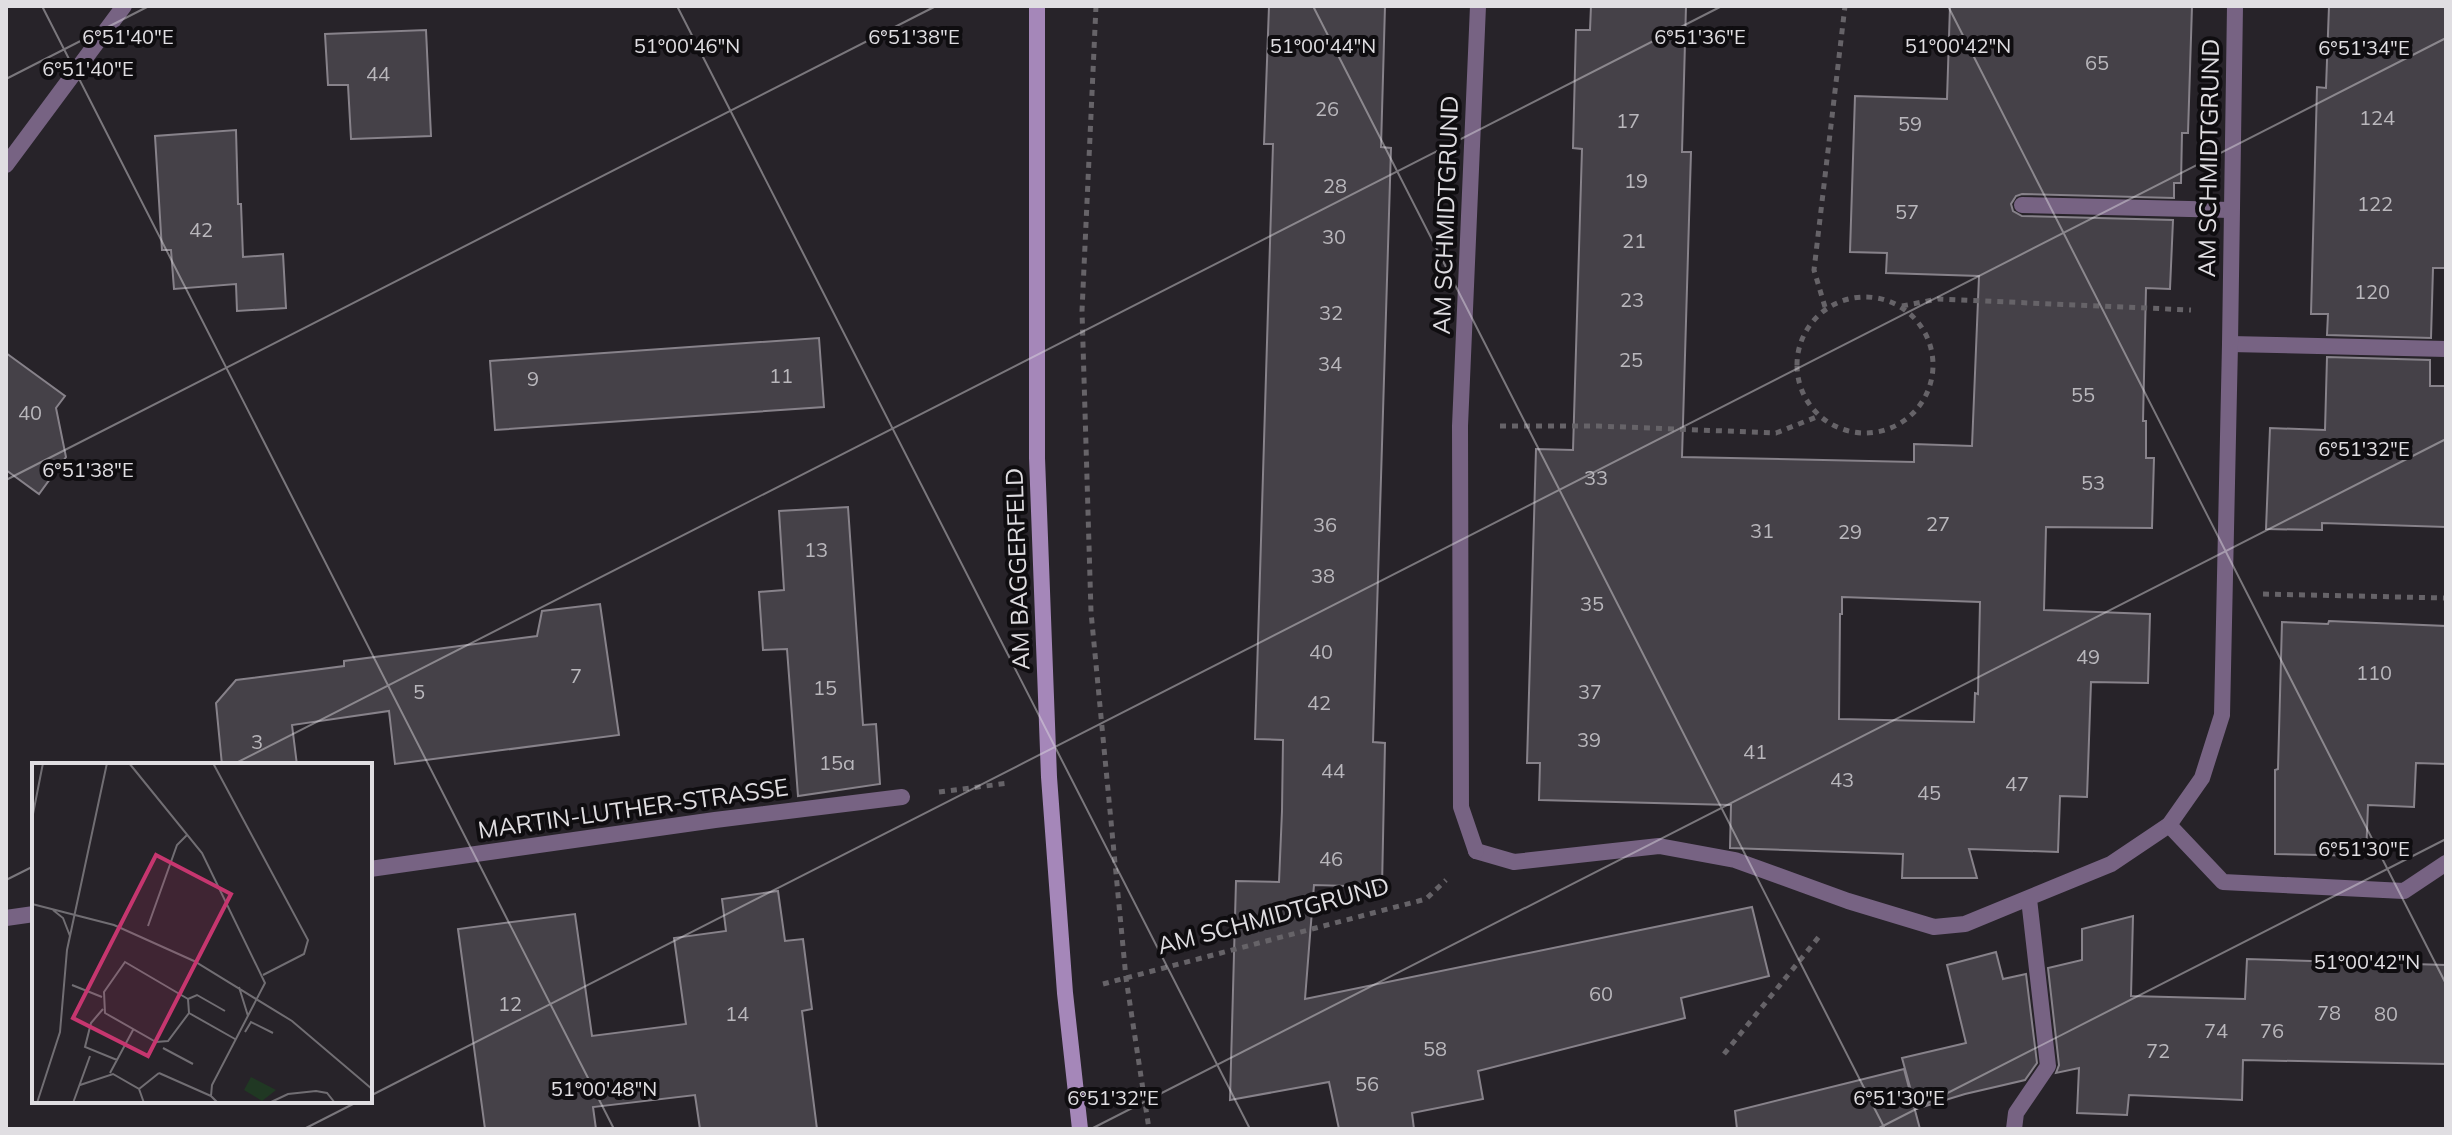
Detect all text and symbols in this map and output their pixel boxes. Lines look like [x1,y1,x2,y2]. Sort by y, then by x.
text: 6°51'40"E [82,24,174,49]
text: 6°51'38"E [868,24,960,49]
text: 6°51'36"E [1654,24,1746,49]
text: 51°00'46"N [634,33,740,58]
text: 51°00'44"N [1270,33,1376,58]
text: 51°00'42"N [1905,33,2011,58]
text: 6°51'34"E [2318,35,2410,60]
street label: AM SCHMIDTGRUND [2191,38,2225,278]
house number: 65 [2085,50,2109,75]
text: 6°51'40"E [42,56,134,81]
house number: 44 [366,61,390,86]
street label: AM SCHMIDTGRUND [1426,95,1464,335]
house number: 26 [1315,96,1339,121]
house number: 124 [2359,105,2395,130]
house number: 17 [1616,108,1640,133]
house number: 59 [1898,111,1922,136]
house number: 19 [1624,168,1648,193]
house number: 28 [1323,173,1347,198]
house number: 122 [2357,191,2393,216]
house number: 57 [1895,199,1919,224]
house number: 42 [189,217,213,242]
house number: 30 [1322,224,1346,249]
house number: 21 [1622,228,1646,253]
house number: 120 [2354,279,2390,304]
house number: 23 [1620,287,1644,312]
house number: 32 [1319,300,1343,325]
house number: 25 [1619,347,1643,372]
house number: 34 [1318,351,1342,376]
house number: 11 [769,363,793,388]
house number: 9 [527,366,539,391]
house number: 55 [2071,382,2095,407]
house number: 40 [18,400,42,425]
text: 6°51'32"E [2318,436,2410,461]
text: 6°51'38"E [42,457,134,482]
house number: 33 [1584,465,1608,490]
street label: AM BAGGERFELD [998,467,1036,671]
house number: 53 [2081,470,2105,495]
house number: 27 [1926,511,1950,536]
house number: 36 [1313,512,1337,537]
house number: 31 [1750,518,1774,543]
house number: 29 [1838,519,1862,544]
house number: 13 [804,537,828,562]
house number: 38 [1311,563,1335,588]
house number: 35 [1580,591,1604,616]
house number: 40 [1309,639,1333,664]
house number: 49 [2076,644,2100,669]
house number: 110 [2356,660,2392,685]
house number: 7 [570,663,582,688]
house number: 15 [813,675,837,700]
house number: 5 [413,679,425,704]
house number: 37 [1578,679,1602,704]
house number: 42 [1307,690,1331,715]
house number: 39 [1577,727,1601,752]
house number: 3 [251,729,263,754]
house number: 41 [1743,739,1767,764]
house number: 15a [819,750,855,775]
house number: 44 [1321,758,1345,783]
inset map [32,763,372,1103]
house number: 43 [1830,767,1854,792]
street label: MARTIN-LUTHER-STRASSE [476,771,790,845]
house number: 47 [2005,771,2029,796]
house number: 45 [1917,780,1941,805]
text: 6°51'30"E [2318,836,2410,861]
house number: 46 [1319,846,1343,871]
street label: AM SCHMIDTGRUND [1154,870,1392,960]
text: 51°00'42"N [2314,949,2420,974]
house number: 60 [1589,981,1613,1006]
house number: 12 [498,991,522,1016]
house number: 78 [2317,1000,2341,1025]
house number: 14 [725,1001,749,1026]
house number: 80 [2374,1001,2398,1026]
house number: 74 [2204,1018,2228,1043]
house number: 76 [2260,1018,2284,1043]
house number: 58 [1423,1036,1447,1061]
house number: 72 [2146,1038,2170,1063]
house number: 56 [1355,1071,1379,1096]
text: 51°00'48"N [551,1076,657,1101]
text: 6°51'32"E [1067,1085,1159,1110]
text: 6°51'30"E [1853,1085,1945,1110]

